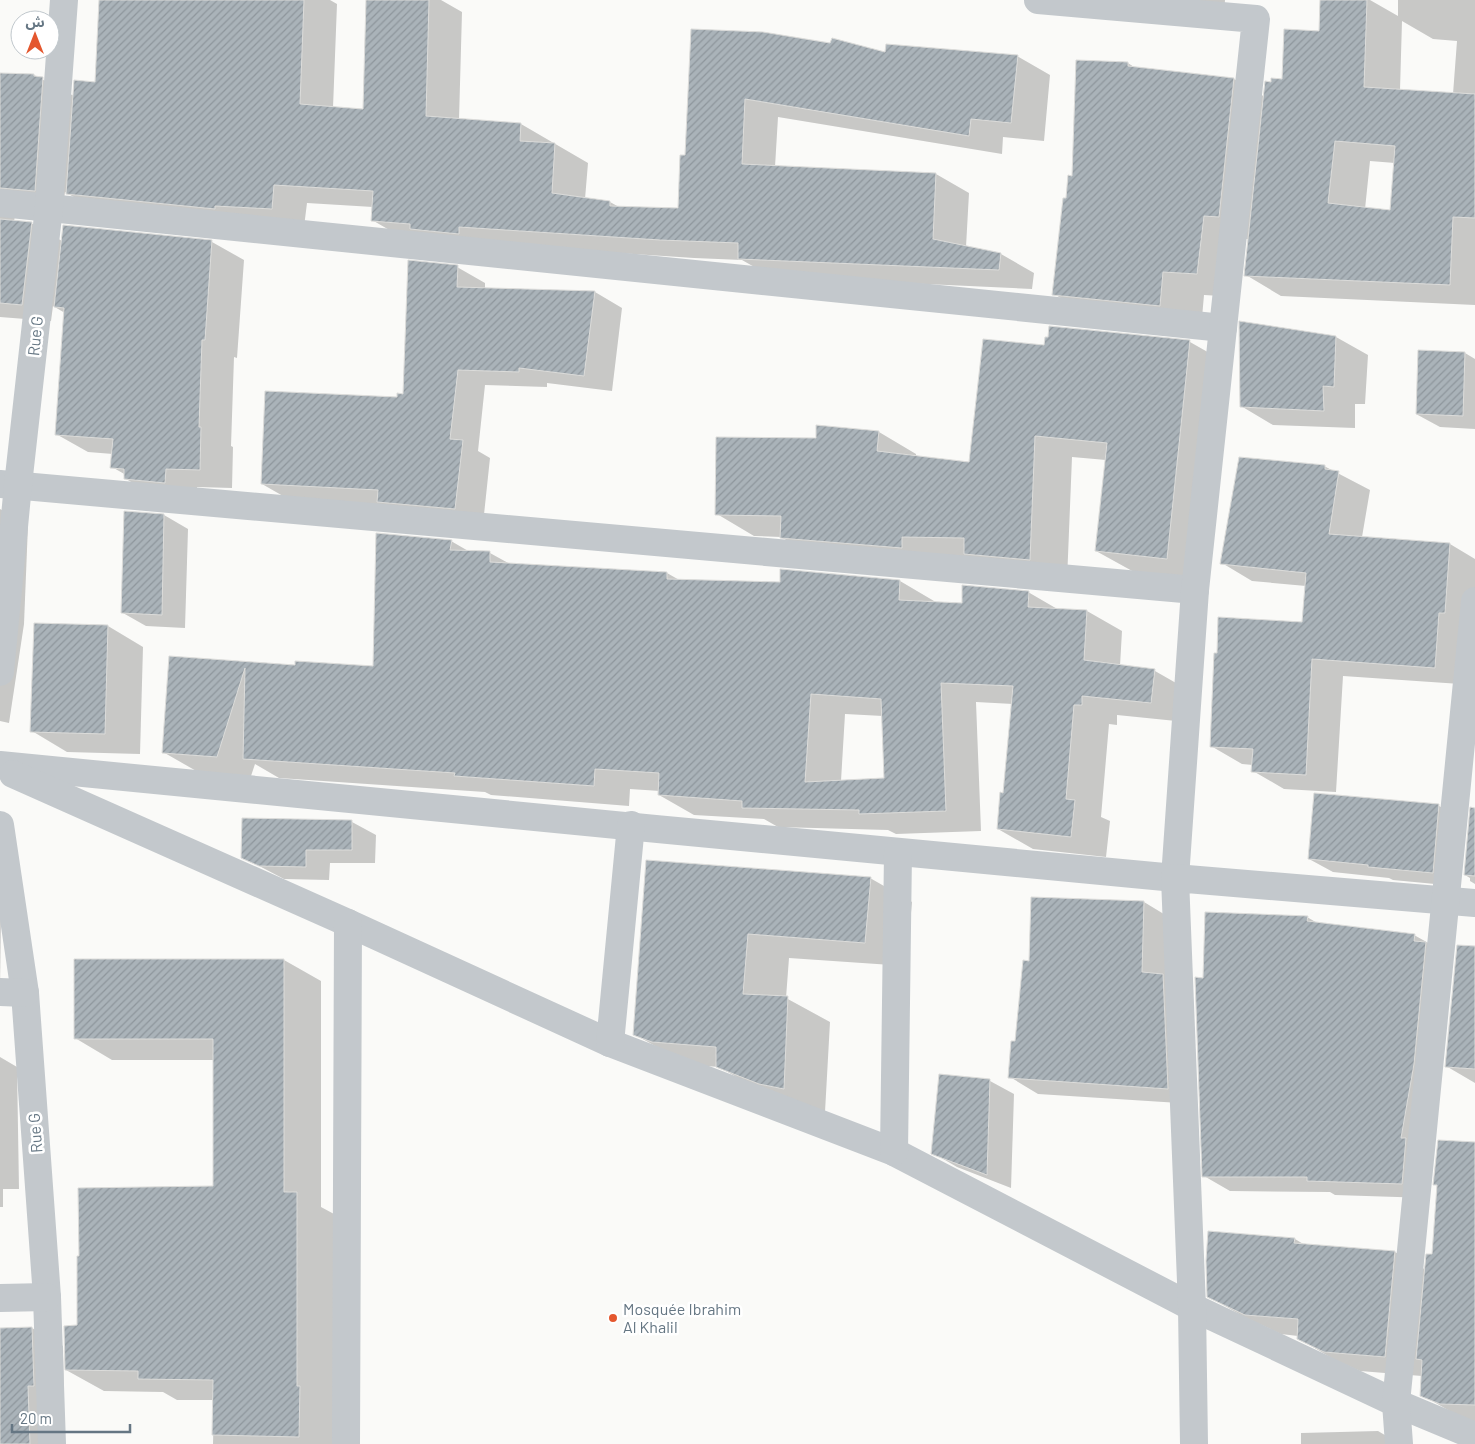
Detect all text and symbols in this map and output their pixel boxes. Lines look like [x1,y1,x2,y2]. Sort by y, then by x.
north arrow [10,10,60,60]
text: ش [25,13,45,30]
street label: Rue G [23,315,46,357]
street label: Rue G [24,1112,45,1154]
place label: Mosquée Ibrahim Al Khalil [623,1299,741,1336]
marker: Mosquée Ibrahim Al Khalil [607,1312,619,1324]
scale bar [12,1402,130,1434]
text: 20 m [20,1409,52,1427]

